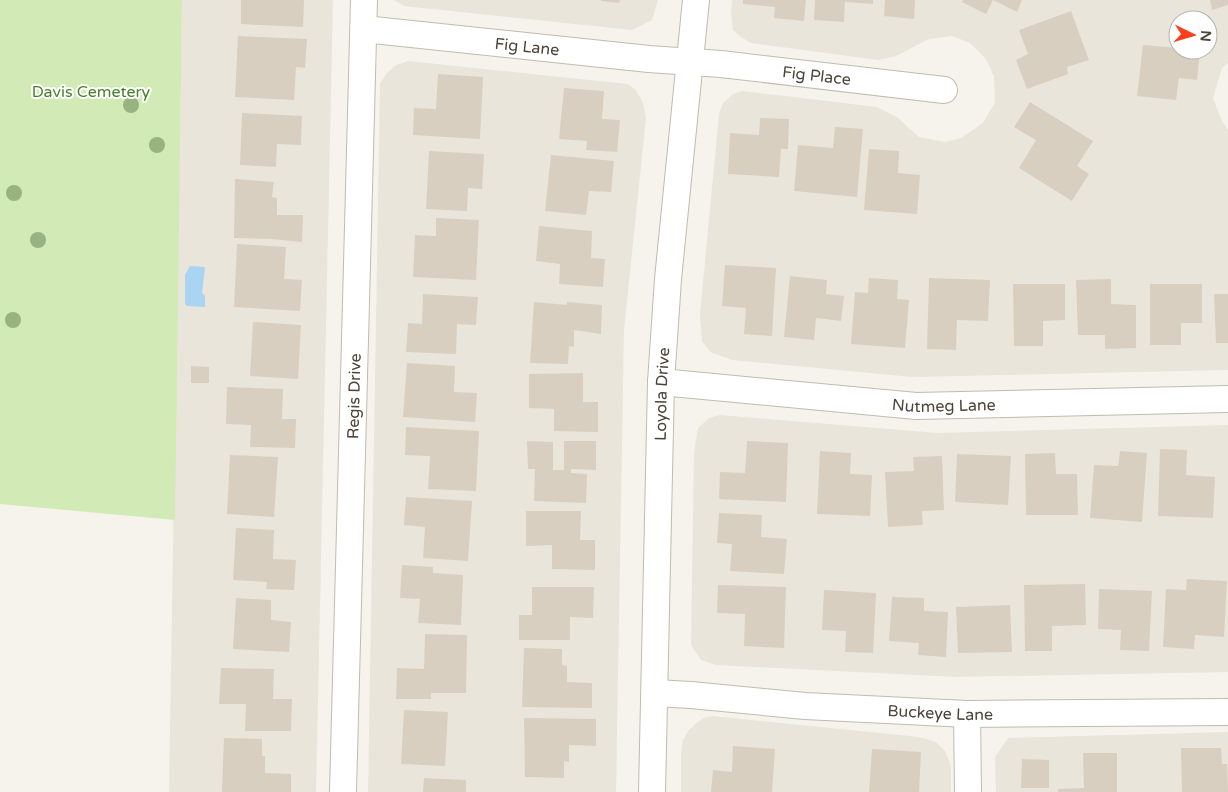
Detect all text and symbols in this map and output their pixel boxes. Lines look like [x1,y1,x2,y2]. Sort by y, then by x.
north arrow [1168,10,1218,60]
text: N [1196,30,1214,42]
street label: Fig Lane [494,34,560,61]
street label: Fig Place [781,62,852,90]
park label: Davis Cemetery [32,82,151,102]
street label: Loyola Drive [651,347,674,441]
street label: Regis Drive [343,353,366,439]
street label: Nutmeg Lane [891,395,996,417]
street label: Buckeye Lane [887,701,993,725]

